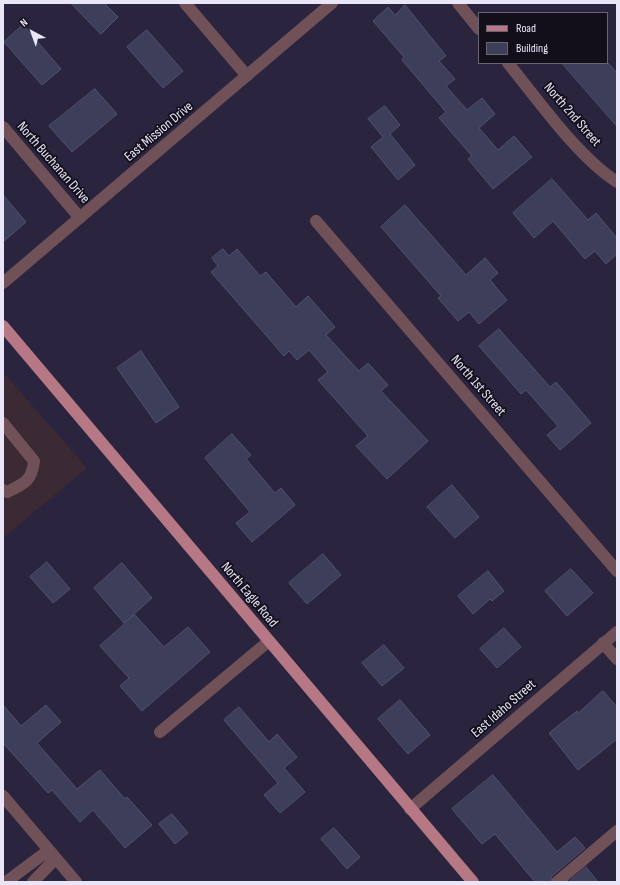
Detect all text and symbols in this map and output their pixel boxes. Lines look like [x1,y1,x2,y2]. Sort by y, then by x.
north arrow [12,12,52,52]
legend [478,12,608,64]
text: N [17,16,30,29]
text: Road [516,21,536,36]
text: Building [516,41,548,56]
street label: North 2nd Street [540,80,604,150]
street label: East Mission Drive [121,98,197,166]
street label: North Buchanan Drive [13,119,93,207]
street label: North 1st Street [447,352,509,420]
street label: North Eagle Road [217,559,281,631]
street label: East Idaho Street [468,676,540,742]

